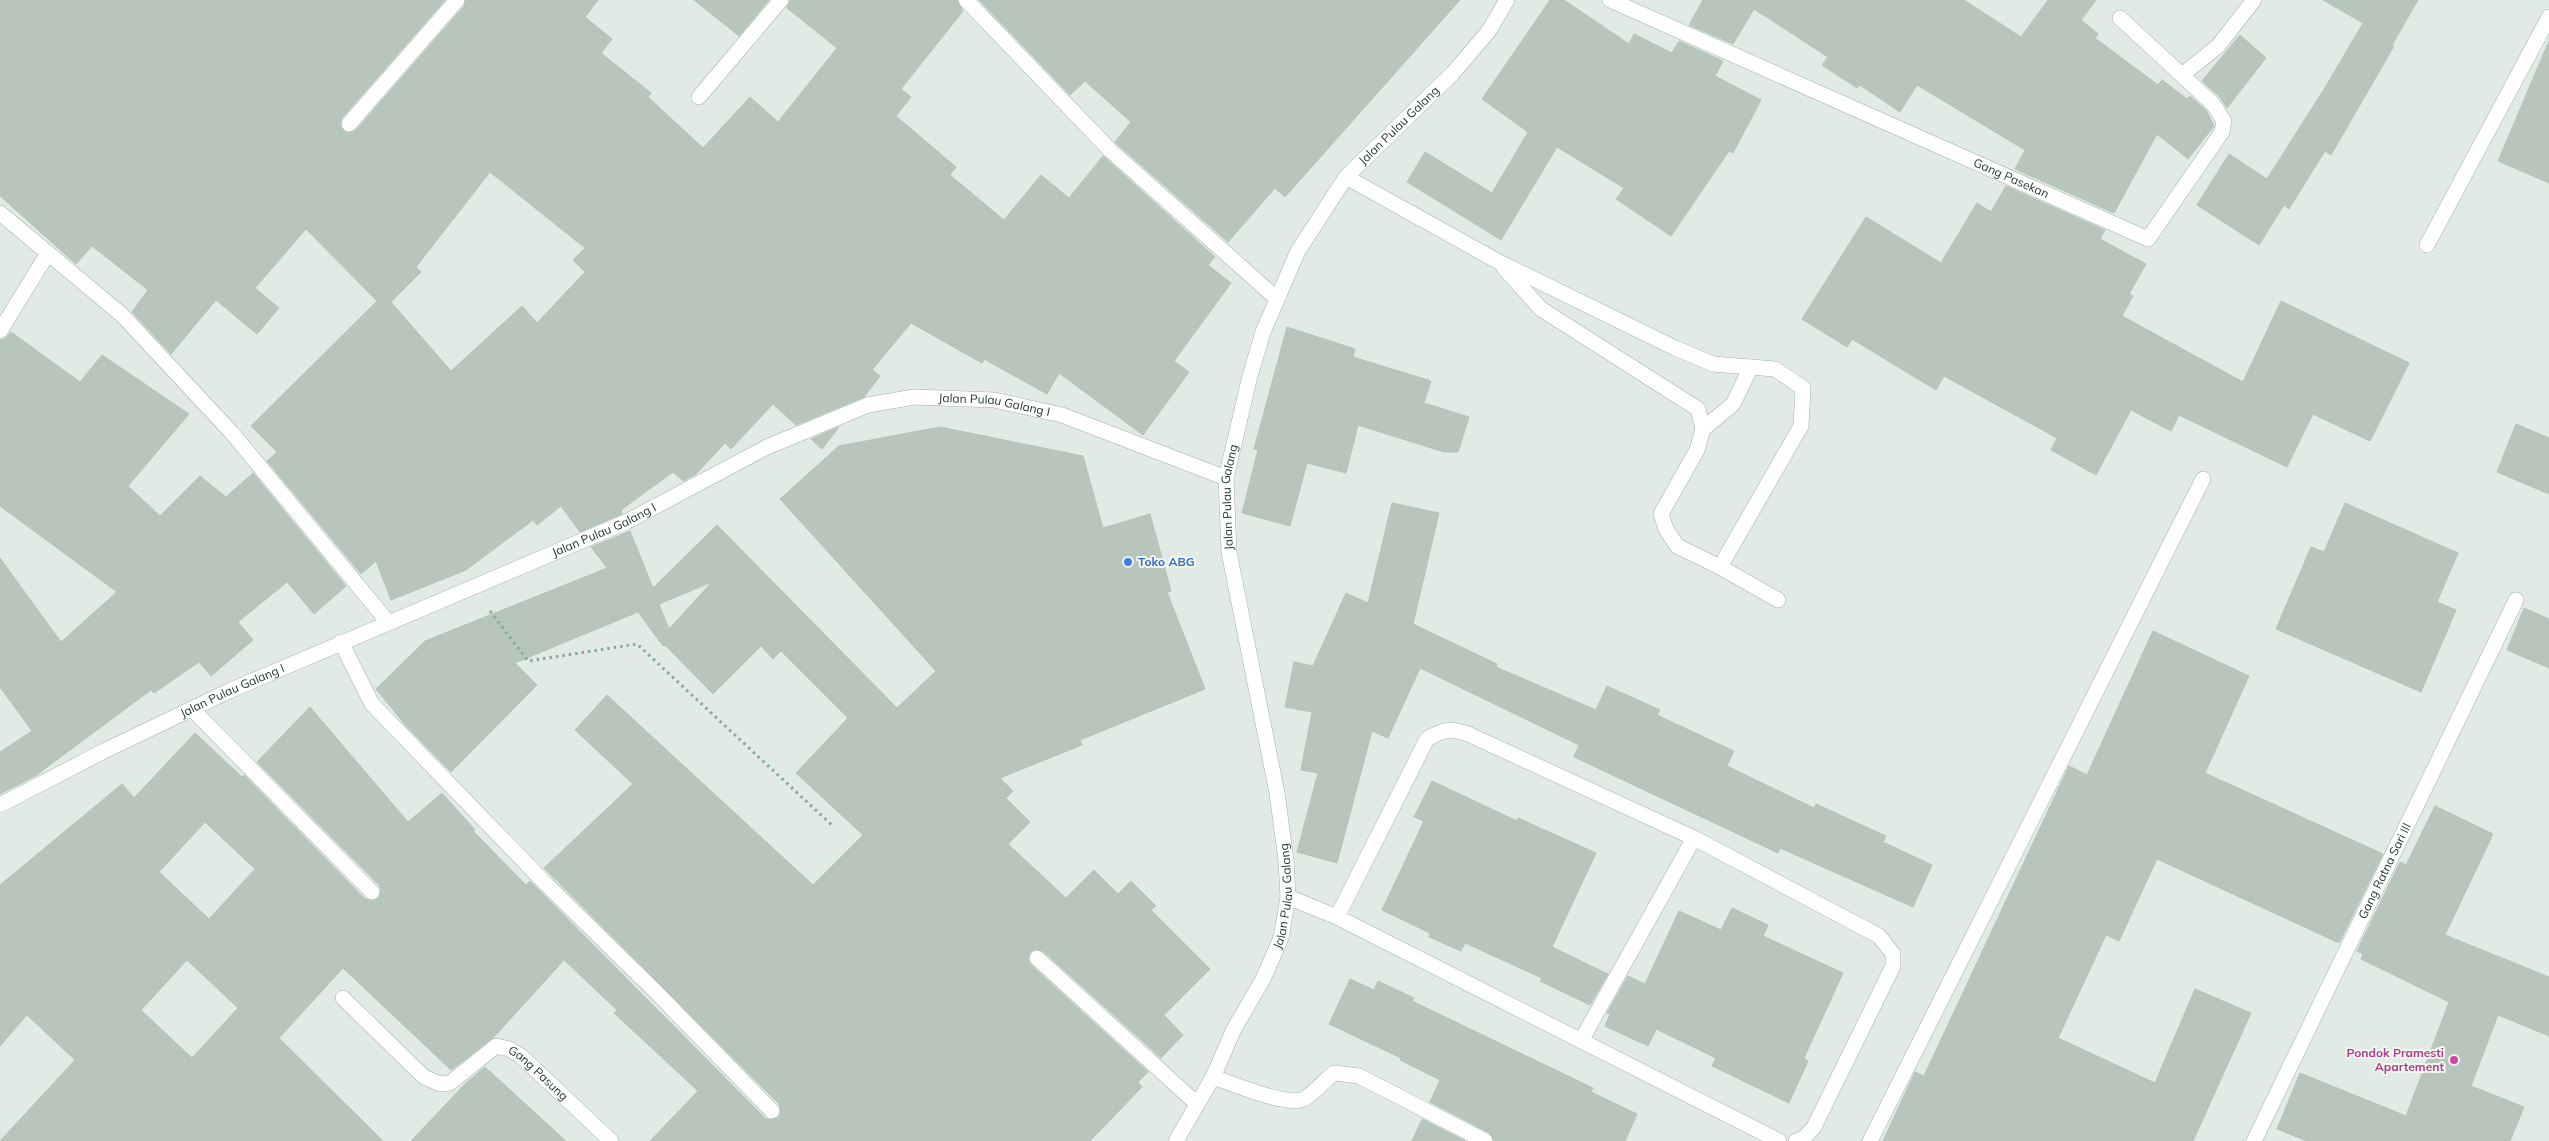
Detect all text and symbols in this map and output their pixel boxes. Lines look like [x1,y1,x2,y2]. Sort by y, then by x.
street label: Jalan Pulau Galang [1355,83,1442,168]
street label: Gang Pasekan [1971,154,2051,201]
street label: Jalan Pulau Galang I [938,390,1052,419]
street label: Jalan Pulau Galang [1218,443,1241,550]
street label: Jalan Pulau Galang I [550,499,659,560]
place label: Toko ABG [1138,554,1195,569]
marker: Toko ABG [1122,556,1134,568]
street label: Jalan Pulau Galang I [178,660,287,720]
street label: Gang Ratna Sari III [2355,820,2414,921]
street label: Jalan Pulau Galang [1269,842,1295,951]
street label: Gang Pasung [506,1042,571,1103]
place label: Pondok Pramesti Apartement [2347,1045,2444,1074]
marker: Pondok Pramesti Apartement [2448,1054,2460,1066]

